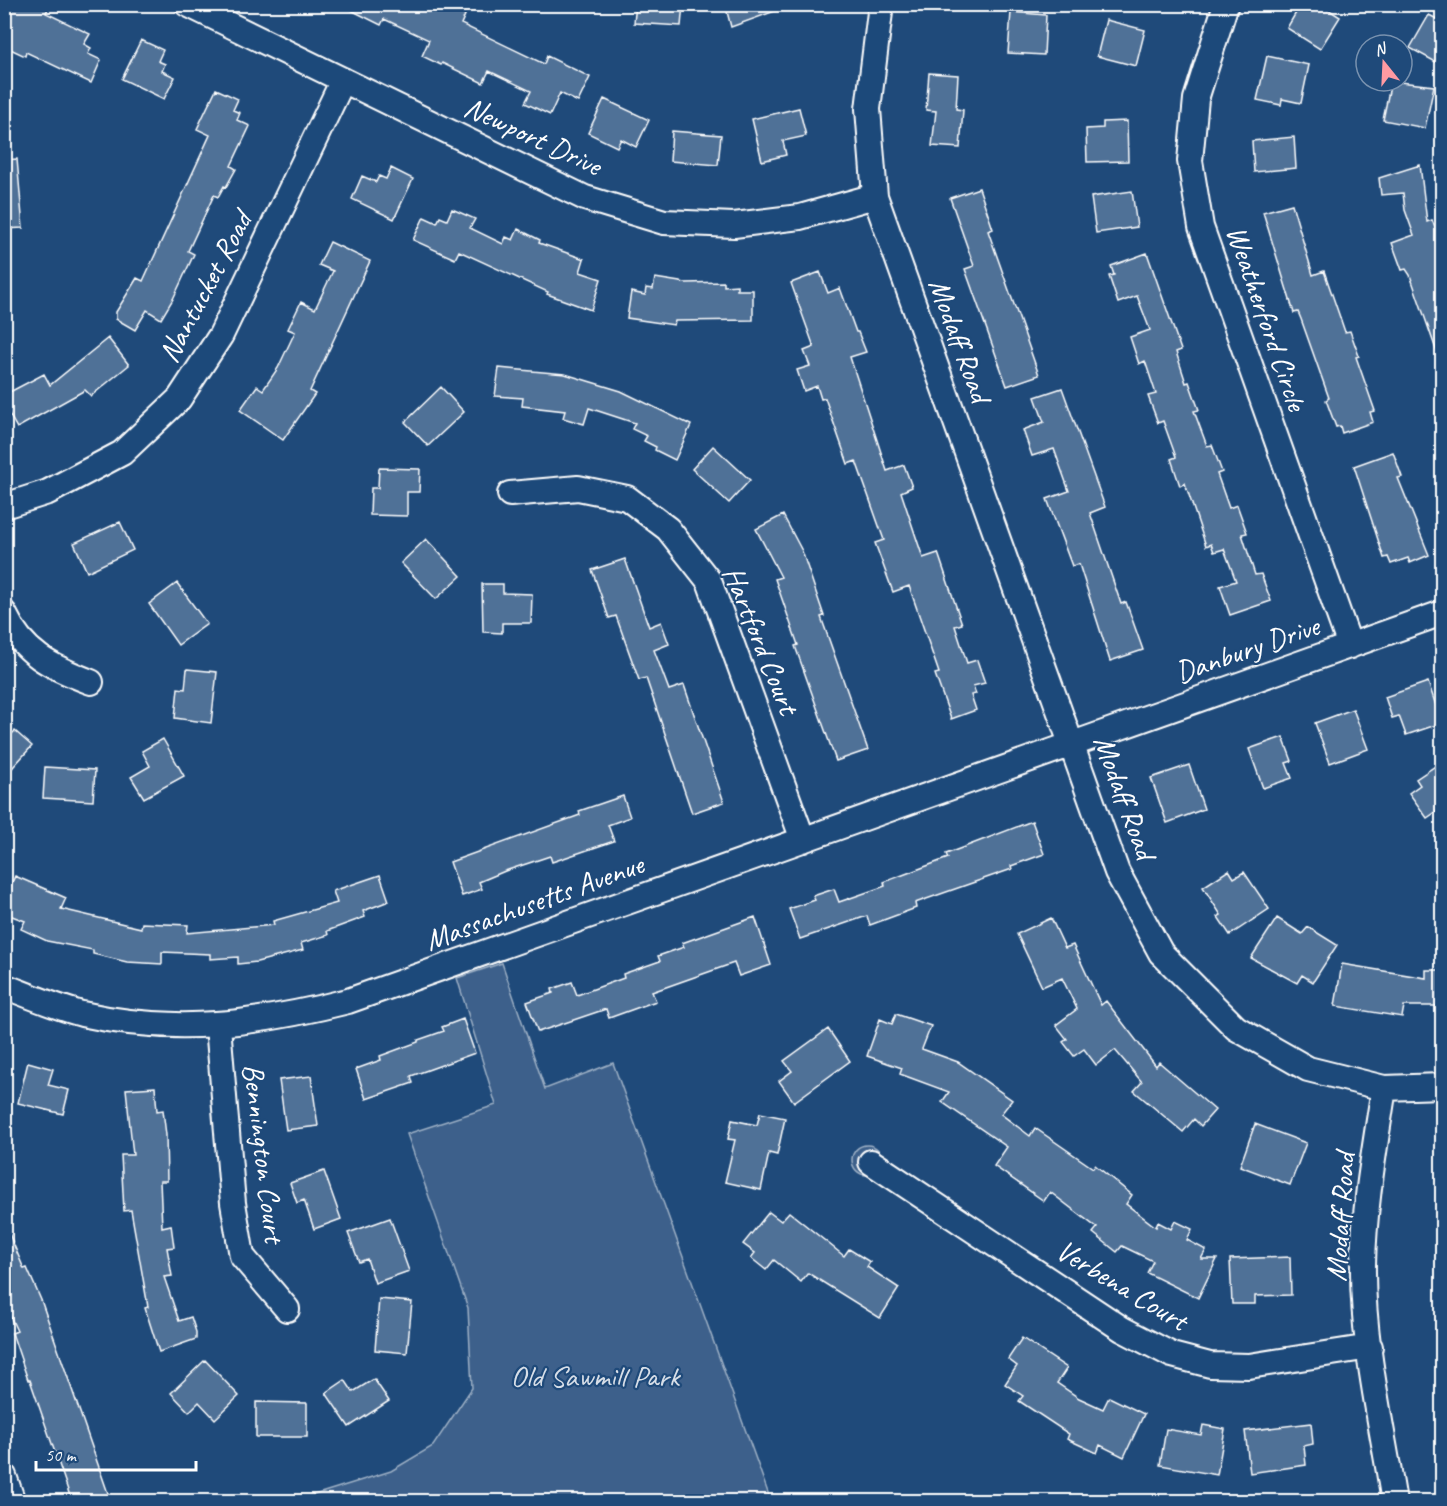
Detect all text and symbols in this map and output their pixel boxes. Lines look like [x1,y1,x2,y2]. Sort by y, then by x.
north arrow [1354,33,1414,93]
text: N [1372,38,1390,61]
street label: Newport Drive [458,88,610,185]
street label: Nantucket Road [150,202,262,369]
street label: Weatherford Circle [1218,221,1317,417]
street label: Modaff Road [920,273,1001,411]
street label: Hartford Court [714,560,809,723]
street label: Danbury Drive [1170,606,1326,691]
street label: Modaff Road [1085,730,1166,868]
street label: Massachusetts Avenue [420,844,651,959]
street label: Bennington Court [234,1061,294,1248]
street label: Modaff Road [1317,1147,1364,1283]
street label: Verbena Court [1049,1231,1197,1341]
park label: Old Sawmill Park [510,1357,682,1395]
scale bar [36,1434,196,1472]
text: 50 m [45,1444,78,1466]

